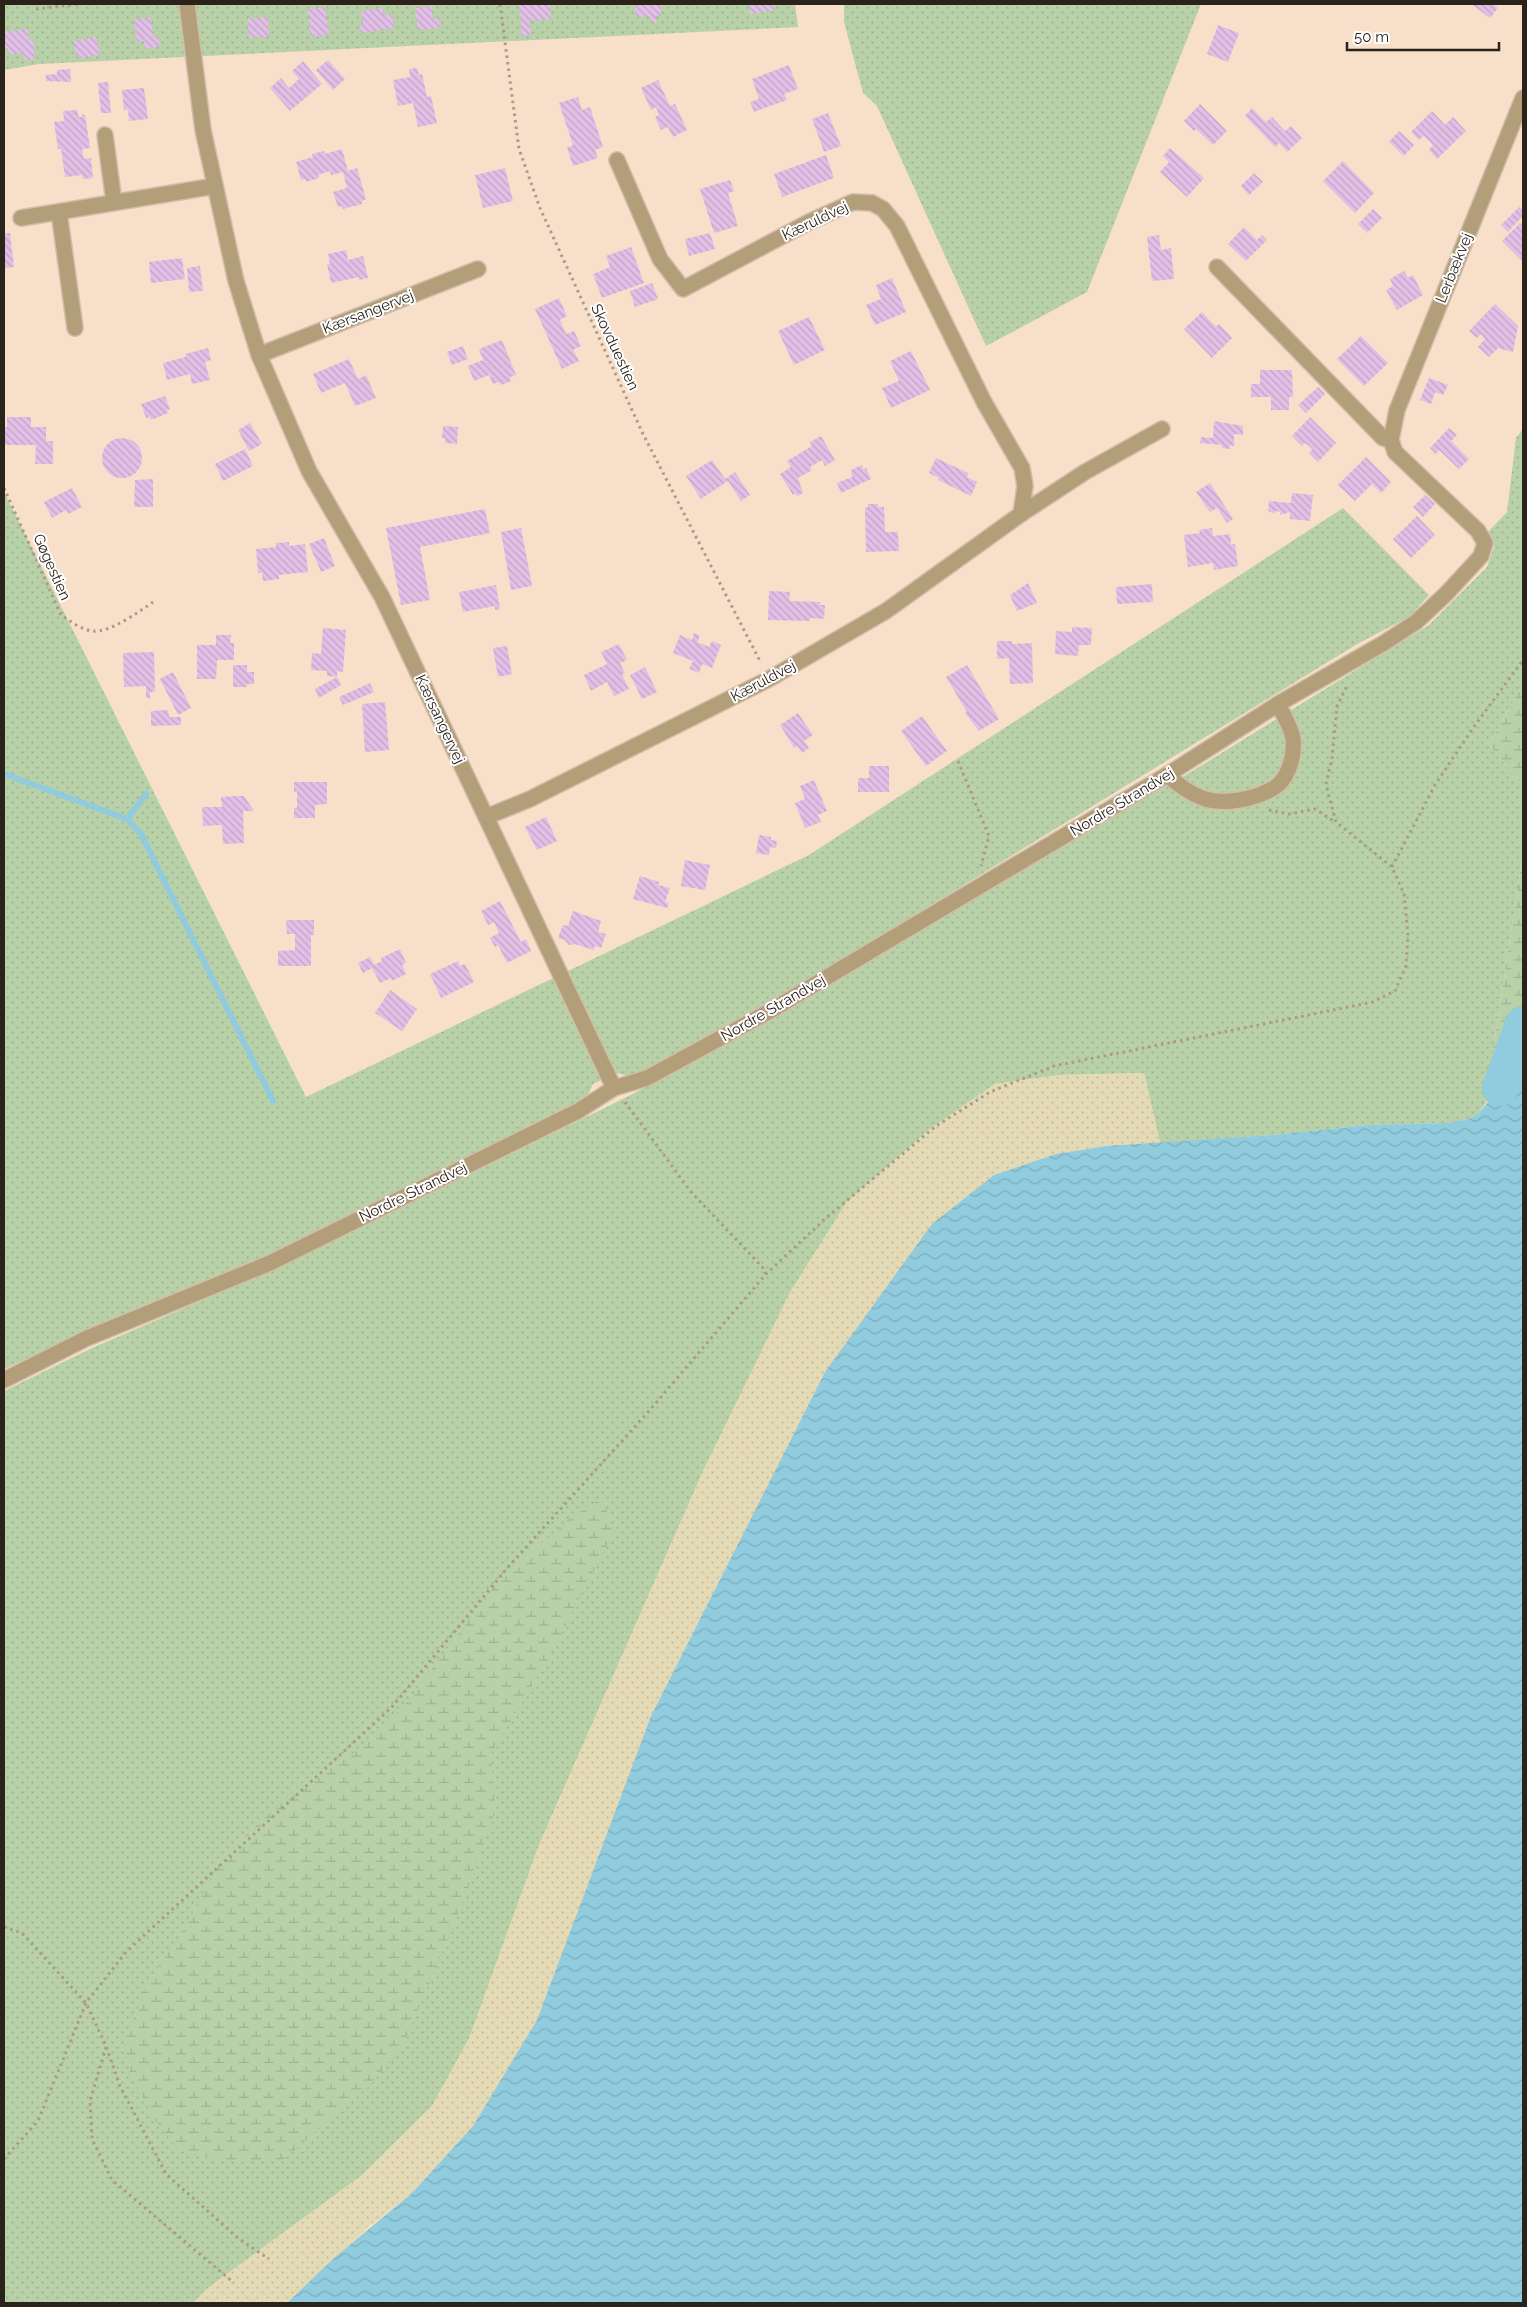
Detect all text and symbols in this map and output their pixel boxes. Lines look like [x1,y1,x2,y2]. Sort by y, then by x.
scale bar [1347,20,1500,52]
text: 50 m [1354,28,1389,46]
street label: Kæruldvej [779,198,851,244]
street label: Lerbækvej [1432,230,1476,306]
street label: Kærsangervej [320,286,416,338]
street label: Skovduestien [587,301,643,393]
street label: Gøgestien [29,531,75,603]
street label: Kæruldvej [727,656,799,706]
street label: Kærsangervej [411,672,469,766]
street label: Nordre Strandvej [1067,764,1177,840]
street label: Nordre Strandvej [717,971,829,1045]
street label: Nordre Strandvej [356,1158,470,1226]

